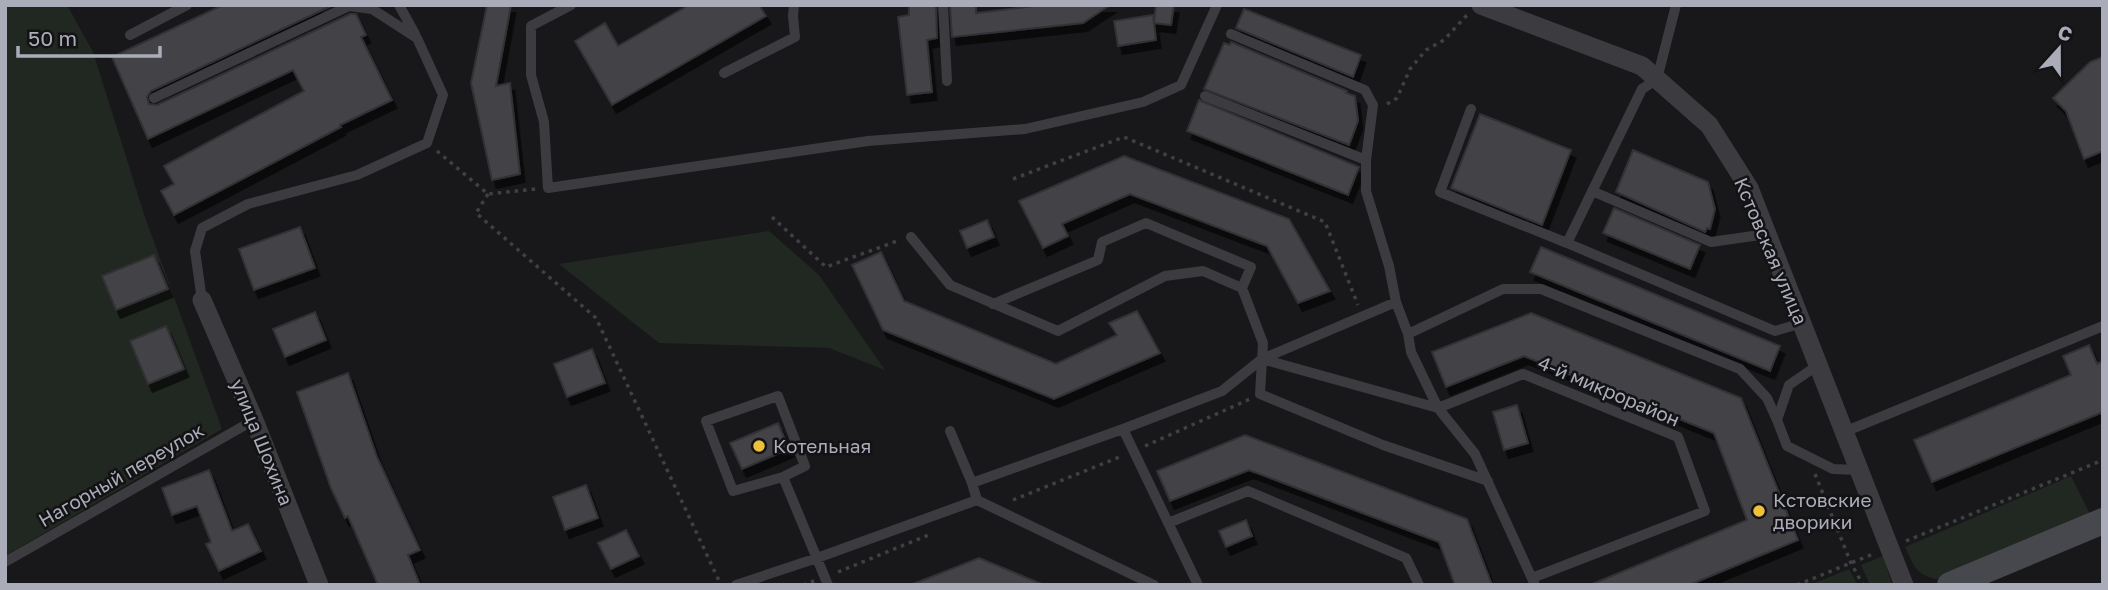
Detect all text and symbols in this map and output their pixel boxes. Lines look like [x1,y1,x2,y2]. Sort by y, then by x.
scale bar [18,14,159,58]
north arrow [2024,14,2094,84]
text: С [2055,20,2076,46]
text: 50 m [28,25,77,51]
street label: Кстовская улица [1730,174,1813,328]
street label: 4-й микрорайон [1535,350,1683,431]
street label: улица Шохина [227,375,298,508]
street label: Нагорный переулок [34,418,208,531]
place label: Котельная [773,434,871,457]
marker: Котельная [751,438,767,454]
place label: Кстовские дворики [1773,488,1871,533]
marker: Кстовские дворики [1751,503,1767,519]

